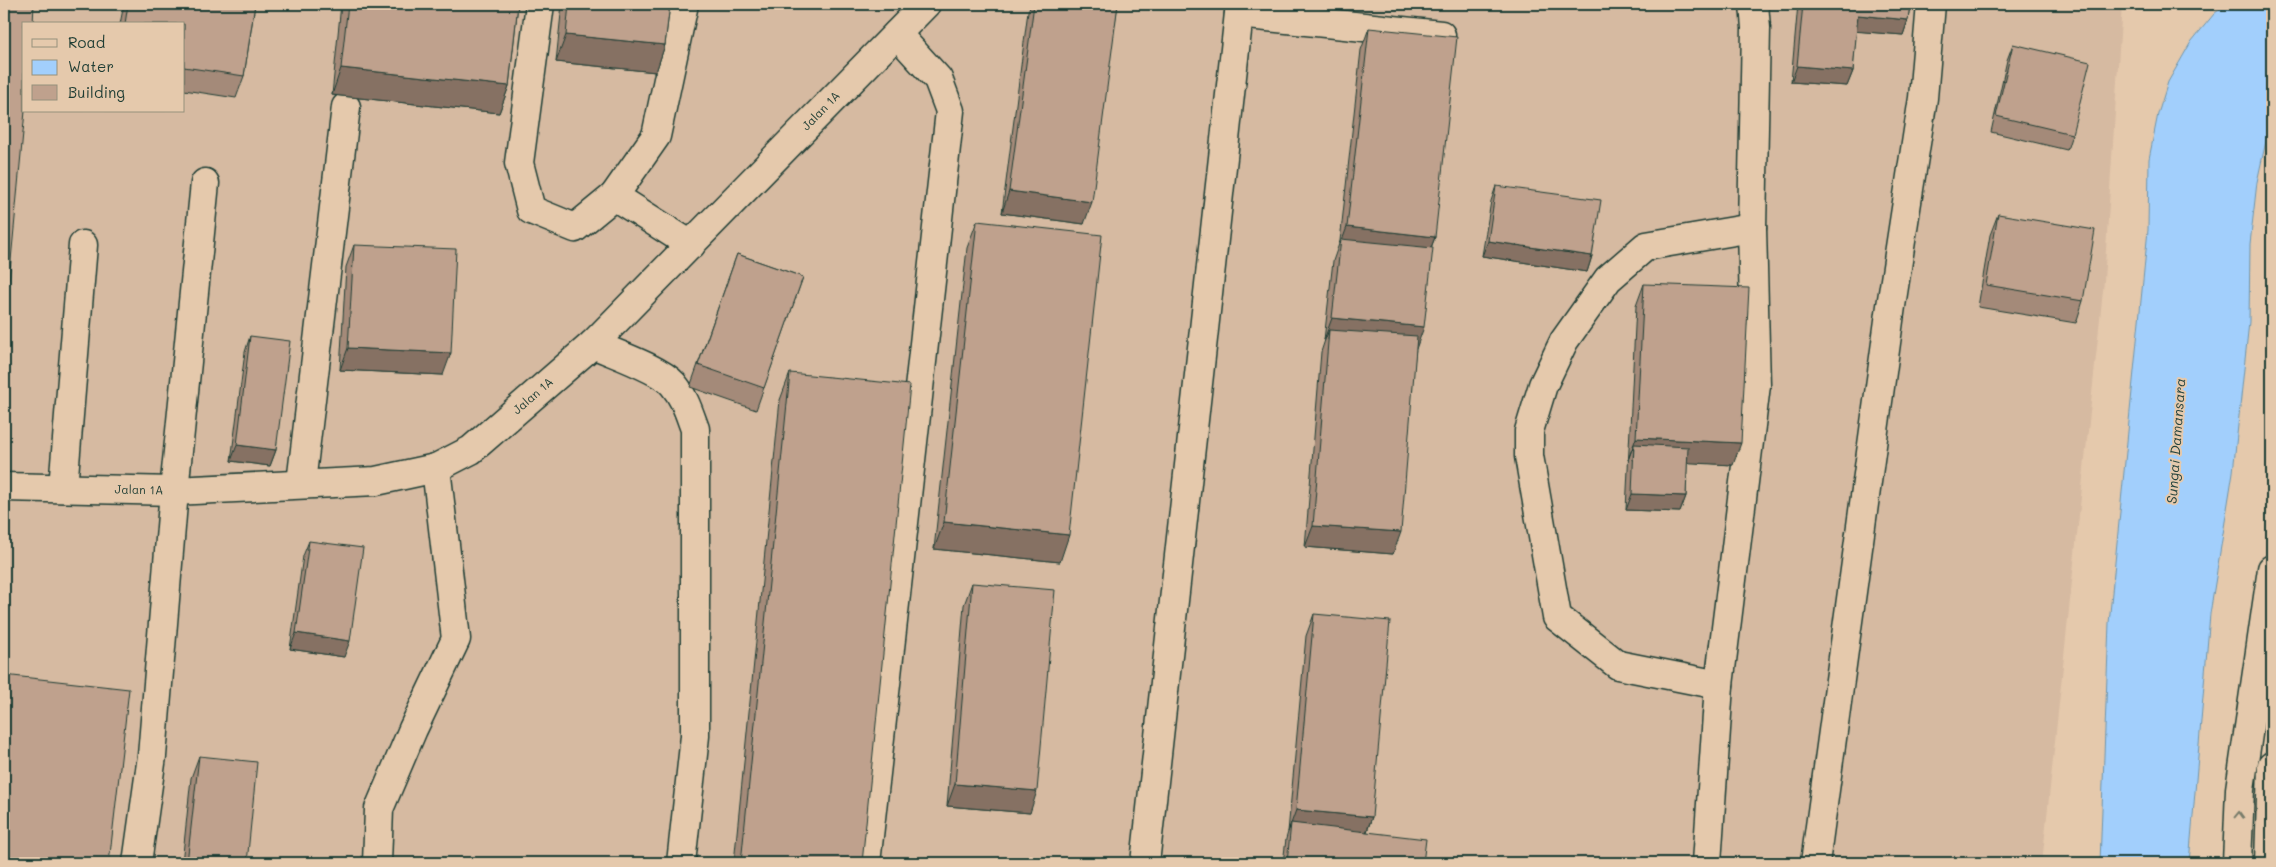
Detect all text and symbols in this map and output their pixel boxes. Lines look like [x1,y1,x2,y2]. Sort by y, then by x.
legend [22,22,185,112]
text: Road [68,32,105,52]
text: Water [68,56,114,76]
text: Building [68,82,125,102]
street label: Jalan 1A [798,87,843,133]
street label: Jalan 1A [509,373,556,417]
water label: Sungai Damansara [2162,377,2189,505]
street label: Jalan 1A [115,481,164,497]
one-way arrow [2234,810,2244,818]

